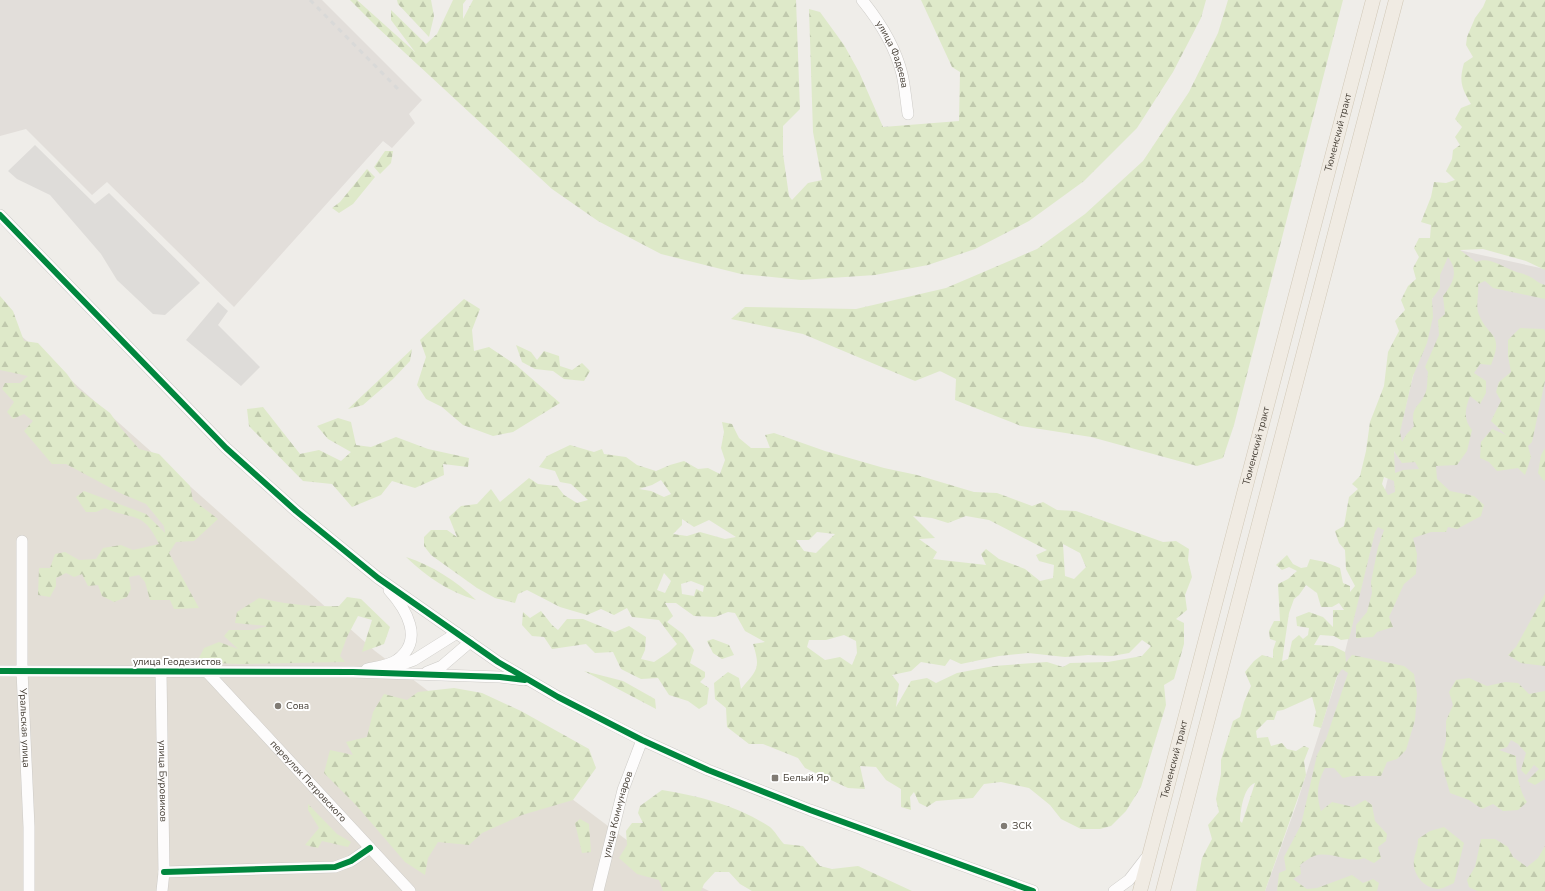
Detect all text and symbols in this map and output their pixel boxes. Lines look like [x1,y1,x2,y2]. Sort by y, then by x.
street label: улица Фадеева [872,18,911,89]
street label: Тюменский тракт [1321,91,1355,173]
street label: Тюменский тракт [1239,405,1273,487]
street label: улица Геодезистов [133,655,222,669]
street label: Уральская улица [16,687,33,768]
place label: Сова [286,699,309,713]
marker: Сова [273,701,283,711]
street label: Тюменский тракт [1157,718,1192,800]
street label: переулок Петровского [267,737,350,826]
street label: улица Буровиков [155,740,170,822]
street label: улица Коммунаров [599,769,637,859]
place label: Белый Яр [783,771,829,785]
marker: Белый Яр [770,773,780,783]
place label: ЗСК [1012,819,1032,833]
marker: ЗСК [999,821,1009,831]

